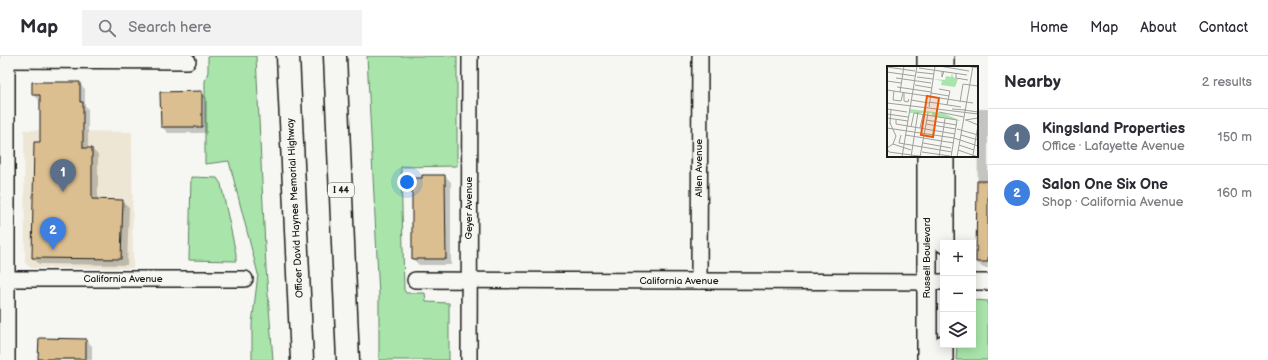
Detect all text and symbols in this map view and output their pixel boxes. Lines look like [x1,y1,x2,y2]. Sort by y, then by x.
search box [82,10,362,46]
text: Map [20,16,58,39]
icon: search [96,17,118,39]
text: Search here [128,18,211,37]
text: Home [1030,19,1068,36]
text: Map [1090,19,1118,36]
text: About [1140,19,1177,36]
text: Contact [1199,19,1248,36]
inset map [887,66,978,157]
text: Nearby [1004,72,1061,92]
text: 2 results [1202,74,1252,90]
street label: Officer David Haynes Memorial Highway [284,117,306,298]
text: Kingsland Properties [1042,119,1185,138]
text: 1 [1014,129,1020,145]
text: 150 m [1218,129,1252,145]
text: Office · Lafayette Avenue [1042,138,1185,154]
street label: Allen Avenue [693,139,705,197]
pin: 1 [50,159,76,192]
your location [397,172,417,192]
text: Salon One Six One [1042,175,1168,194]
street label: Geyer Avenue [463,176,475,240]
road number: I 44 [328,183,354,197]
text: 2 [1013,185,1021,201]
text: 160 m [1217,185,1252,201]
text: Shop · California Avenue [1042,194,1183,210]
pin: 2 [40,217,66,250]
street label: Russell Boulevard [921,217,933,299]
map controls [940,240,976,348]
button: + [940,240,976,276]
street label: California Avenue [83,273,163,285]
street label: California Avenue [639,275,719,287]
button: − [940,276,976,312]
button: layers [940,312,976,348]

